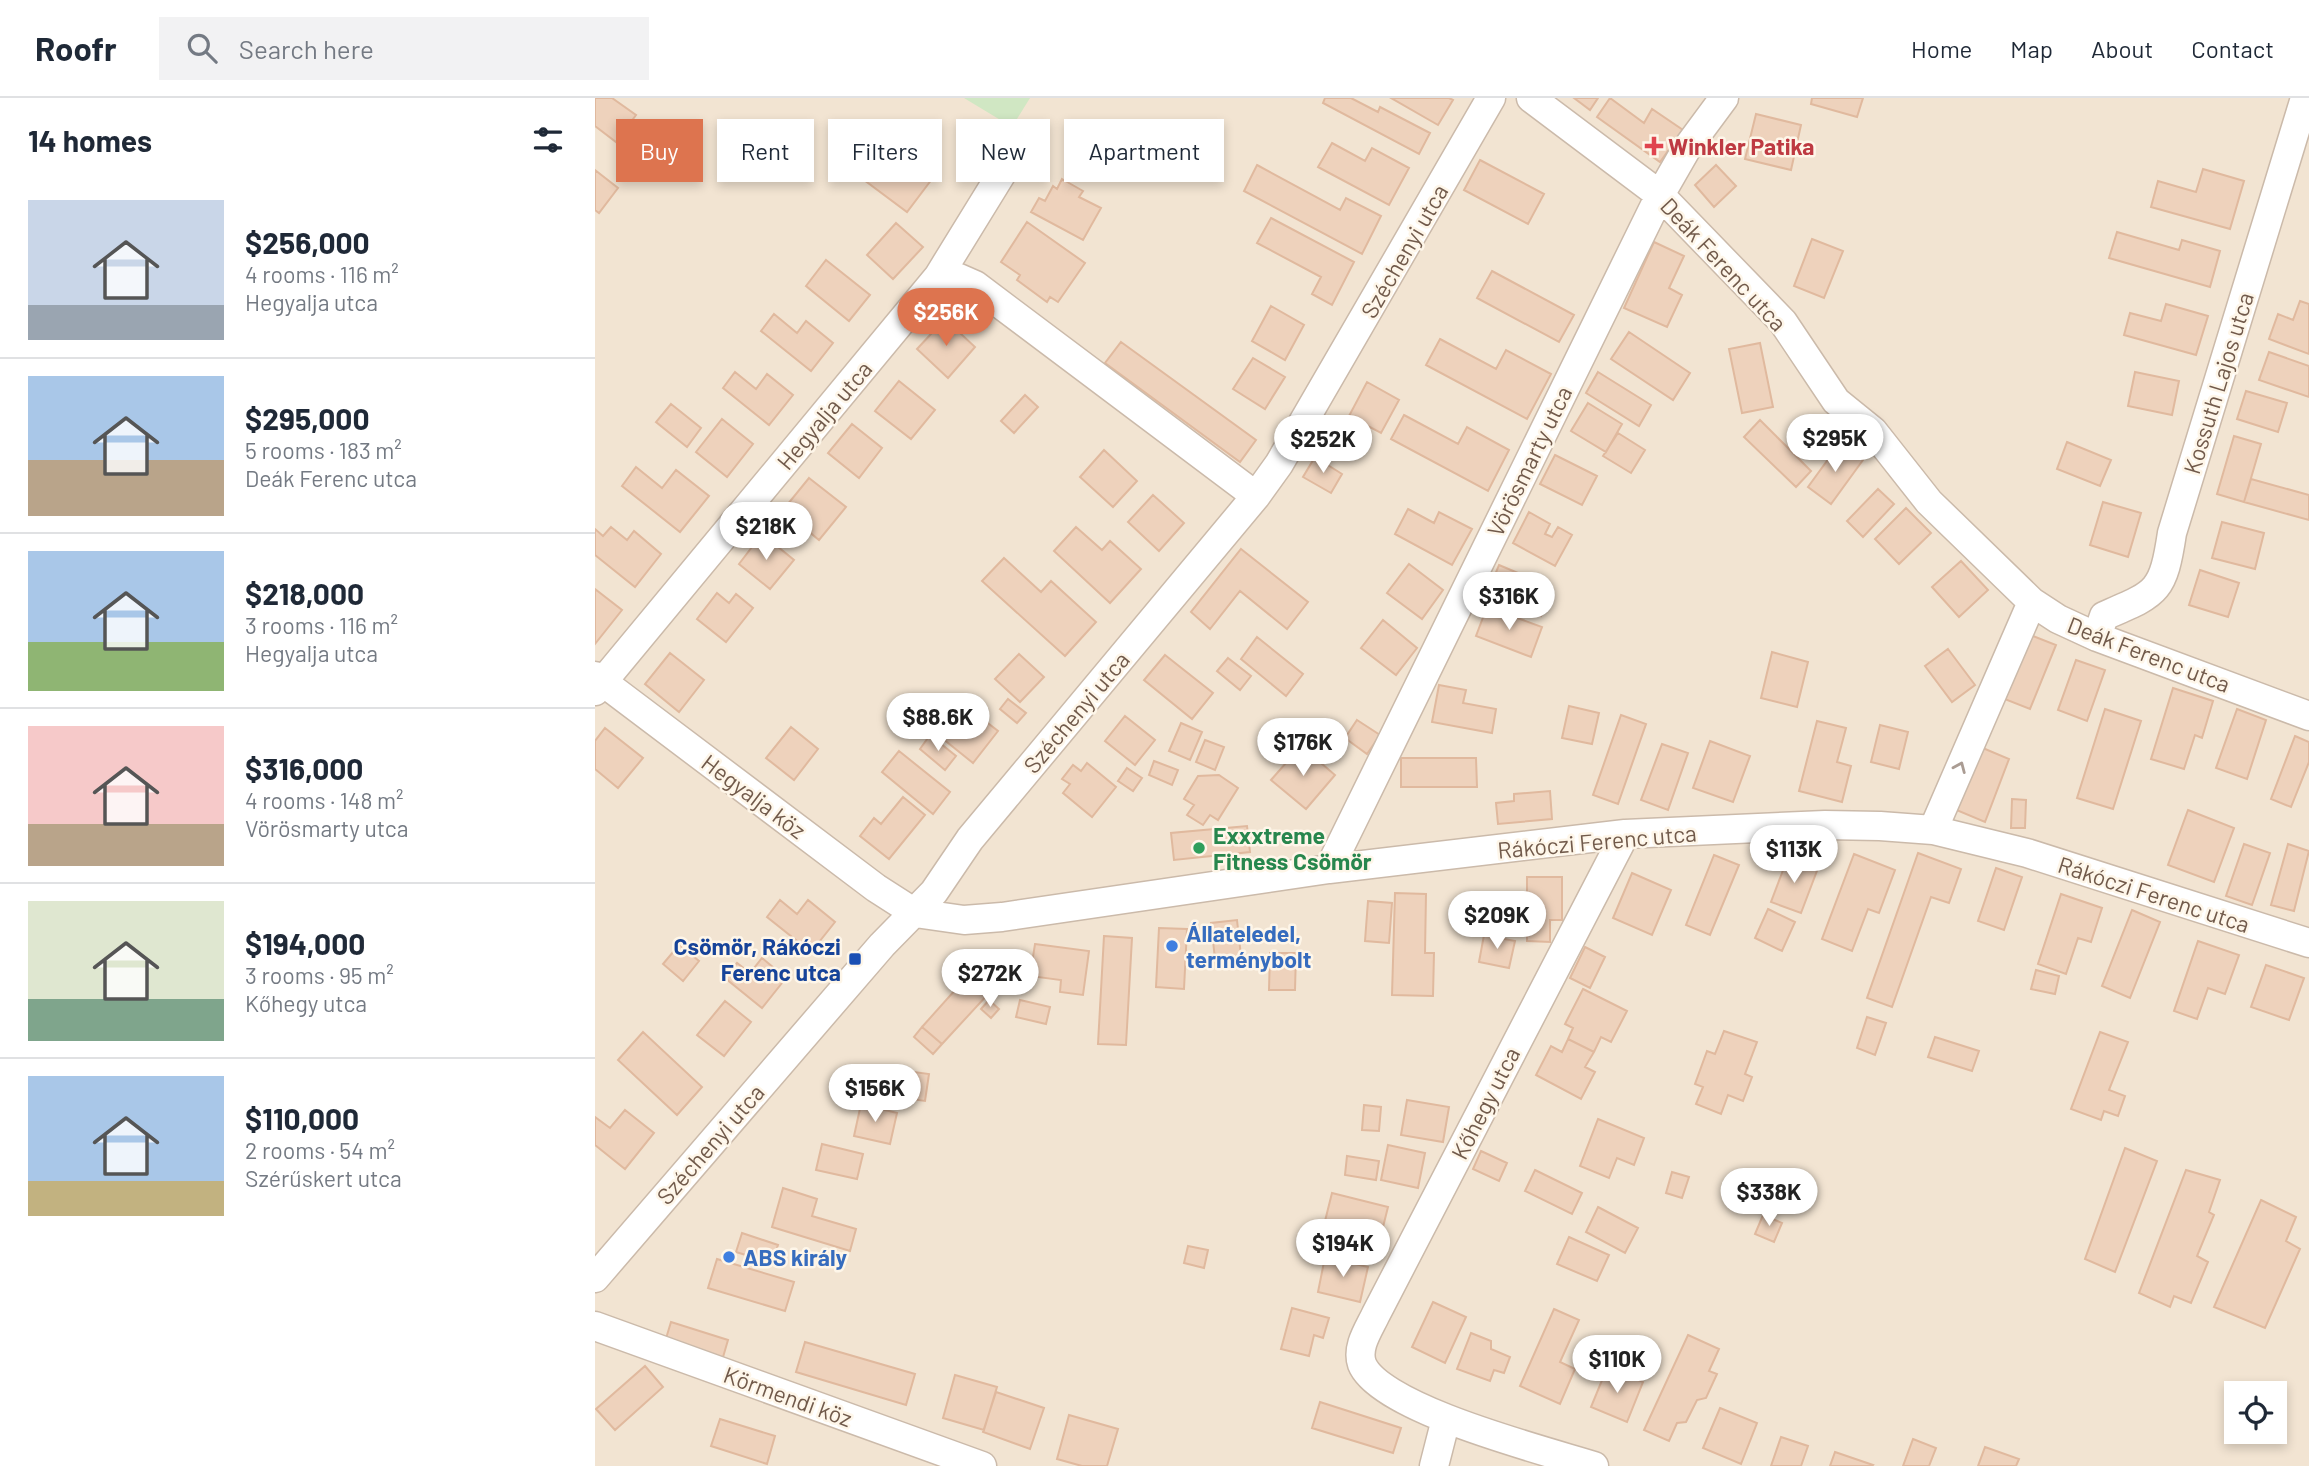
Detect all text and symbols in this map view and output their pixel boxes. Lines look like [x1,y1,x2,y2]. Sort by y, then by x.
search box [159,17,649,80]
text: Roofr [35,28,117,68]
icon: search [183,29,221,67]
text: Search here [239,33,374,64]
text: Home [1911,34,1972,63]
text: Map [2010,34,2053,63]
text: About [2091,34,2153,63]
text: Contact [2191,34,2274,63]
chip: Buy [616,119,703,182]
chip: Rent [717,119,814,182]
chip: Filters [828,119,942,182]
chip: New [956,119,1050,182]
chip: Apartment [1064,119,1224,182]
icon: filters [529,121,567,159]
text: 14 homes [28,122,152,158]
place label: Winkler Patika [1668,132,1814,160]
marker: Winkler Patika [1646,138,1662,154]
street label: Széchenyi utca [1354,179,1454,323]
street label: Deák Ferenc utca [1655,192,1793,336]
text: $256,000 [245,224,370,260]
icon: home [84,228,168,312]
text: 4 rooms · 116 m² [245,260,399,288]
text: Hegyalja utca [245,288,378,316]
pin: $256K [897,288,995,348]
street label: Kossuth Lajos utca [2177,289,2259,477]
text: $256K [913,297,979,325]
street label: Hegyalja utca [771,355,877,475]
street label: Vörösmarty utca [1481,381,1577,541]
text: $295,000 [245,400,370,436]
icon: home [84,404,168,488]
pin: $295K [1786,414,1884,474]
pin: $252K [1274,416,1372,475]
text: $295K [1802,423,1868,451]
text: $252K [1290,424,1356,452]
text: 5 rooms · 183 m² [245,436,402,464]
text: Deák Ferenc utca [245,464,417,492]
pin: $218K [717,503,815,562]
text: $218K [736,511,796,539]
pin: $316K [1460,573,1558,632]
text: $218,000 [245,575,364,611]
icon: home [84,579,168,663]
text: $316K [1479,581,1539,609]
street label: Deák Ferenc utca [2064,610,2234,698]
text: 3 rooms · 116 m² [245,611,398,639]
text: Hegyalja utca [245,639,378,667]
street label: Széchenyi utca [1017,646,1135,778]
pin: $88.6K [881,694,995,753]
text: $88.6K [902,702,974,730]
pin: $176K [1254,718,1352,778]
text: $176K [1273,727,1333,755]
street label: Hegyalja köz [697,748,811,844]
text: $316,000 [245,750,363,786]
icon: home [84,754,168,838]
one-way arrow [1952,762,1966,775]
text: 4 rooms · 148 m² [245,786,404,814]
text: Vörösmarty utca [245,814,409,842]
street label: Rákóczi Ferenc utca [1496,818,1698,864]
place label: Exxxtreme Fitness Csömör [1213,821,1372,875]
pin: $113K [1745,826,1843,885]
text: $113K [1766,834,1822,862]
marker: Exxxtreme Fitness Csömör [1191,840,1207,856]
street label: Rákóczi Ferenc utca [2055,850,2253,938]
pin: $209K [1448,892,1546,951]
text: $209K [1464,900,1530,928]
place label: Állateledel, terménybolt [1186,919,1311,973]
text: $194,000 [245,925,365,961]
icon: home [84,929,168,1013]
place label: Csömör, Rákóczi Ferenc utca [673,932,841,986]
marker: Állateledel, terménybolt [1164,938,1180,954]
pin: $272K [941,950,1039,1009]
marker: Csömör, Rákóczi Ferenc utca [847,951,863,967]
text: $272K [958,958,1022,986]
text: 3 rooms · 95 m² [245,961,394,989]
text: Kőhegy utca [245,989,367,1017]
street label: Kőhegy utca [1445,1042,1525,1164]
pin: $156K [826,1065,924,1124]
text: $156K [845,1073,905,1101]
street label: Széchenyi utca [650,1078,770,1210]
text: $110,000 [245,1100,359,1136]
icon: home [84,1104,168,1188]
text: 2 rooms · 54 m² [245,1136,395,1164]
text: Szérűskert utca [245,1164,402,1192]
pin: $338K [1720,1168,1818,1228]
text: $338K [1737,1177,1801,1205]
pin: $194K [1294,1220,1392,1279]
text: $194K [1312,1228,1374,1256]
place label: ABS király [743,1243,848,1271]
marker: ABS király [721,1249,737,1265]
pin: $110K [1568,1336,1666,1395]
text: $110K [1588,1344,1646,1372]
street label: Körmendi köz [720,1360,856,1432]
map controls [2224,1381,2287,1444]
button: locate [2224,1381,2287,1444]

